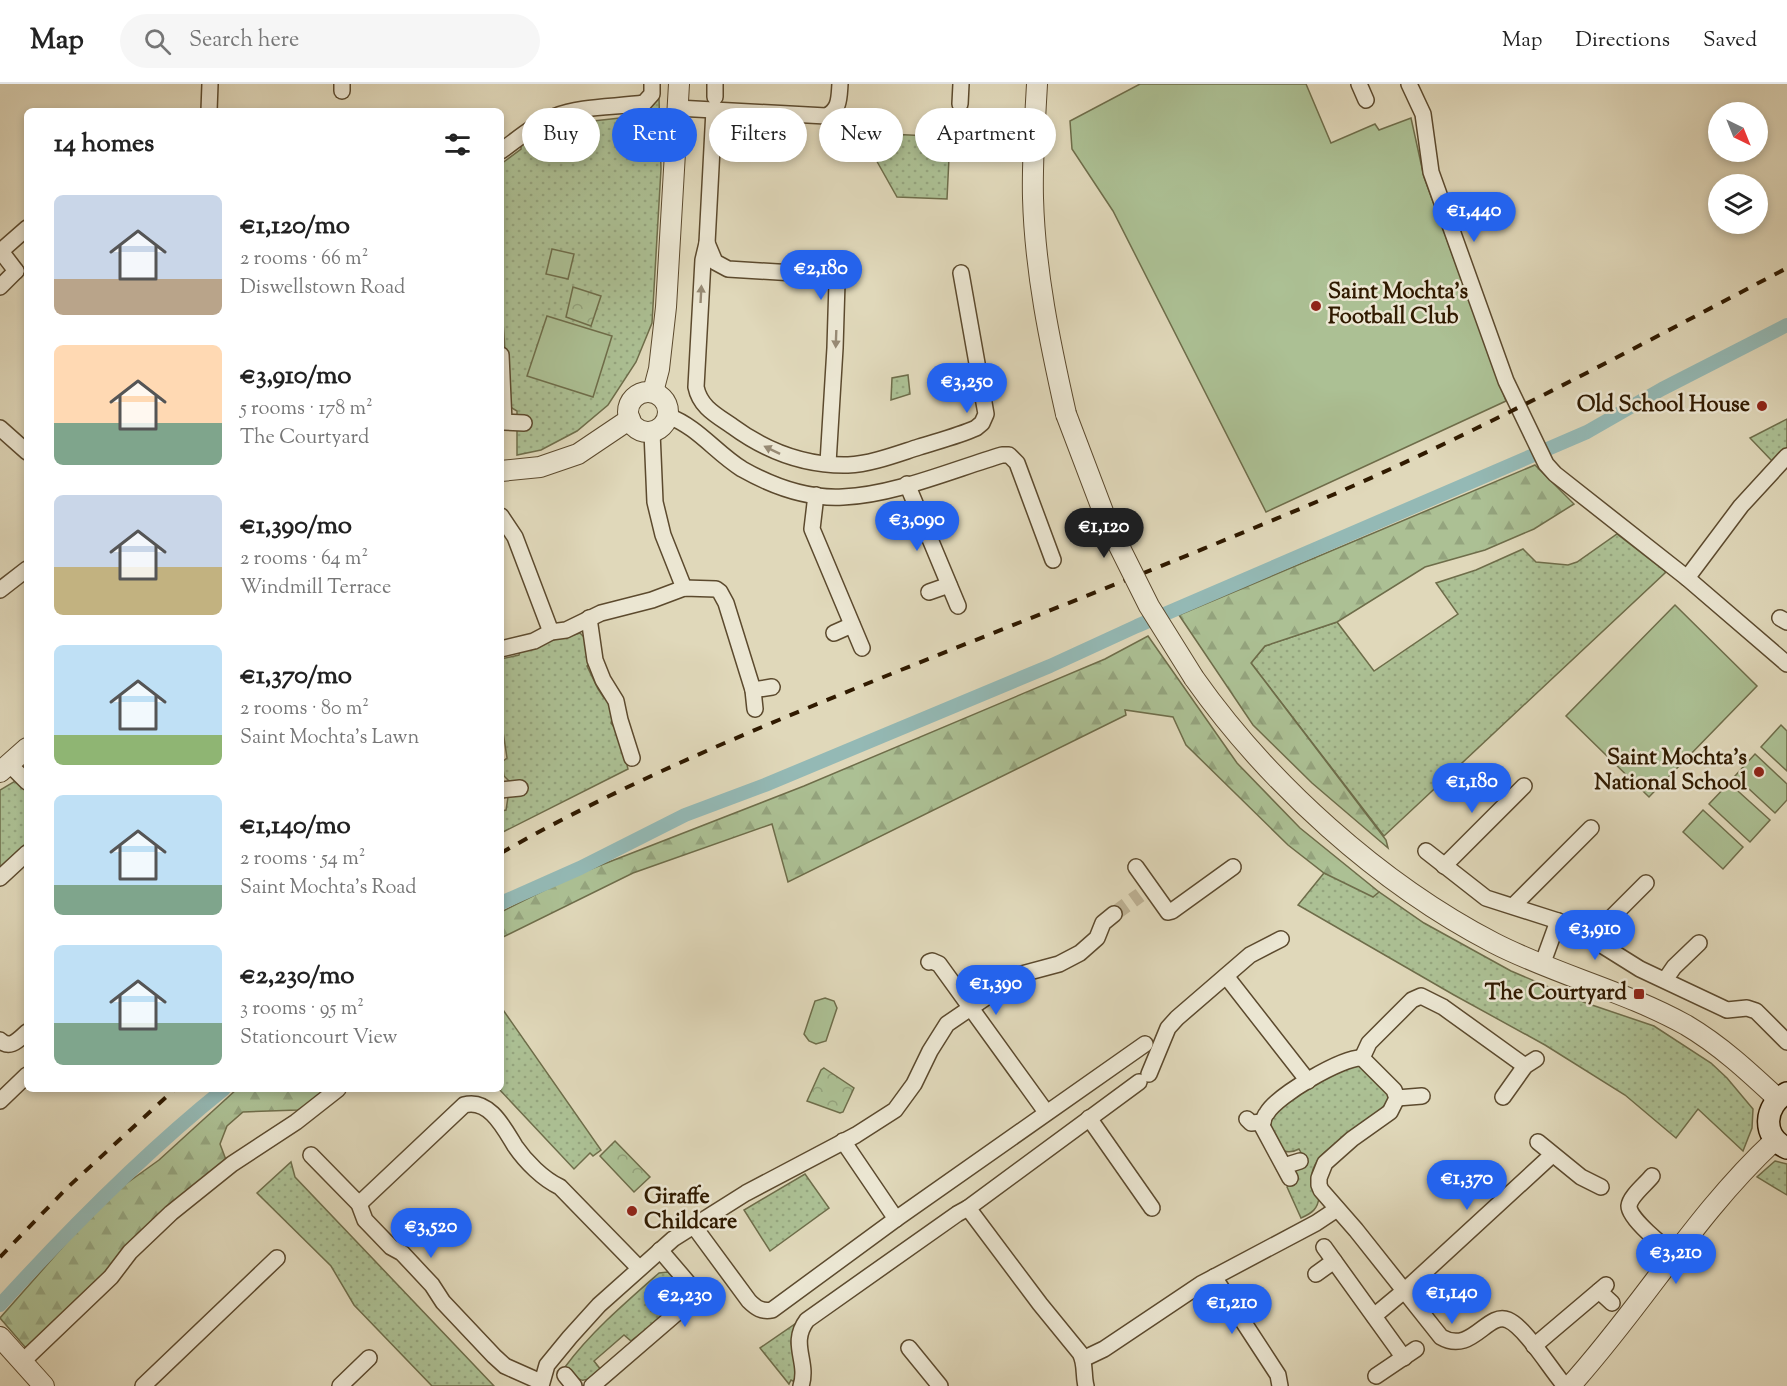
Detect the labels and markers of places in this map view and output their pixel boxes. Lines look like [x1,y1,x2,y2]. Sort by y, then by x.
pin: €1,440 [1425,192,1523,243]
pin: €2,180 [772,250,870,301]
place label: Saint Mochta's Football Club [1328,277,1468,334]
marker: Saint Mochta's Football Club [1309,299,1323,313]
pin: €3,250 [918,363,1016,414]
place label: Old School House [1577,390,1750,422]
marker: Old School House [1755,399,1769,413]
pin: €3,090 [868,501,966,552]
pin: €1,120 [1055,508,1153,559]
place label: Saint Mochta's National School [1594,743,1748,800]
pin: €1,180 [1423,763,1521,814]
marker: Saint Mochta's National School [1752,765,1766,779]
pin: €3,910 [1546,910,1644,961]
pin: €1,390 [947,965,1045,1016]
place label: The Courtyard [1485,978,1628,1010]
marker: The Courtyard [1632,987,1646,1001]
pin: €1,370 [1418,1160,1516,1211]
place label: Giraffe Childcare [644,1182,737,1239]
marker: Giraffe Childcare [625,1204,639,1218]
pin: €3,520 [382,1208,480,1259]
pin: €3,210 [1627,1234,1725,1285]
pin: €1,140 [1403,1274,1501,1325]
pin: €2,230 [636,1277,734,1328]
pin: €1,210 [1183,1284,1281,1335]

